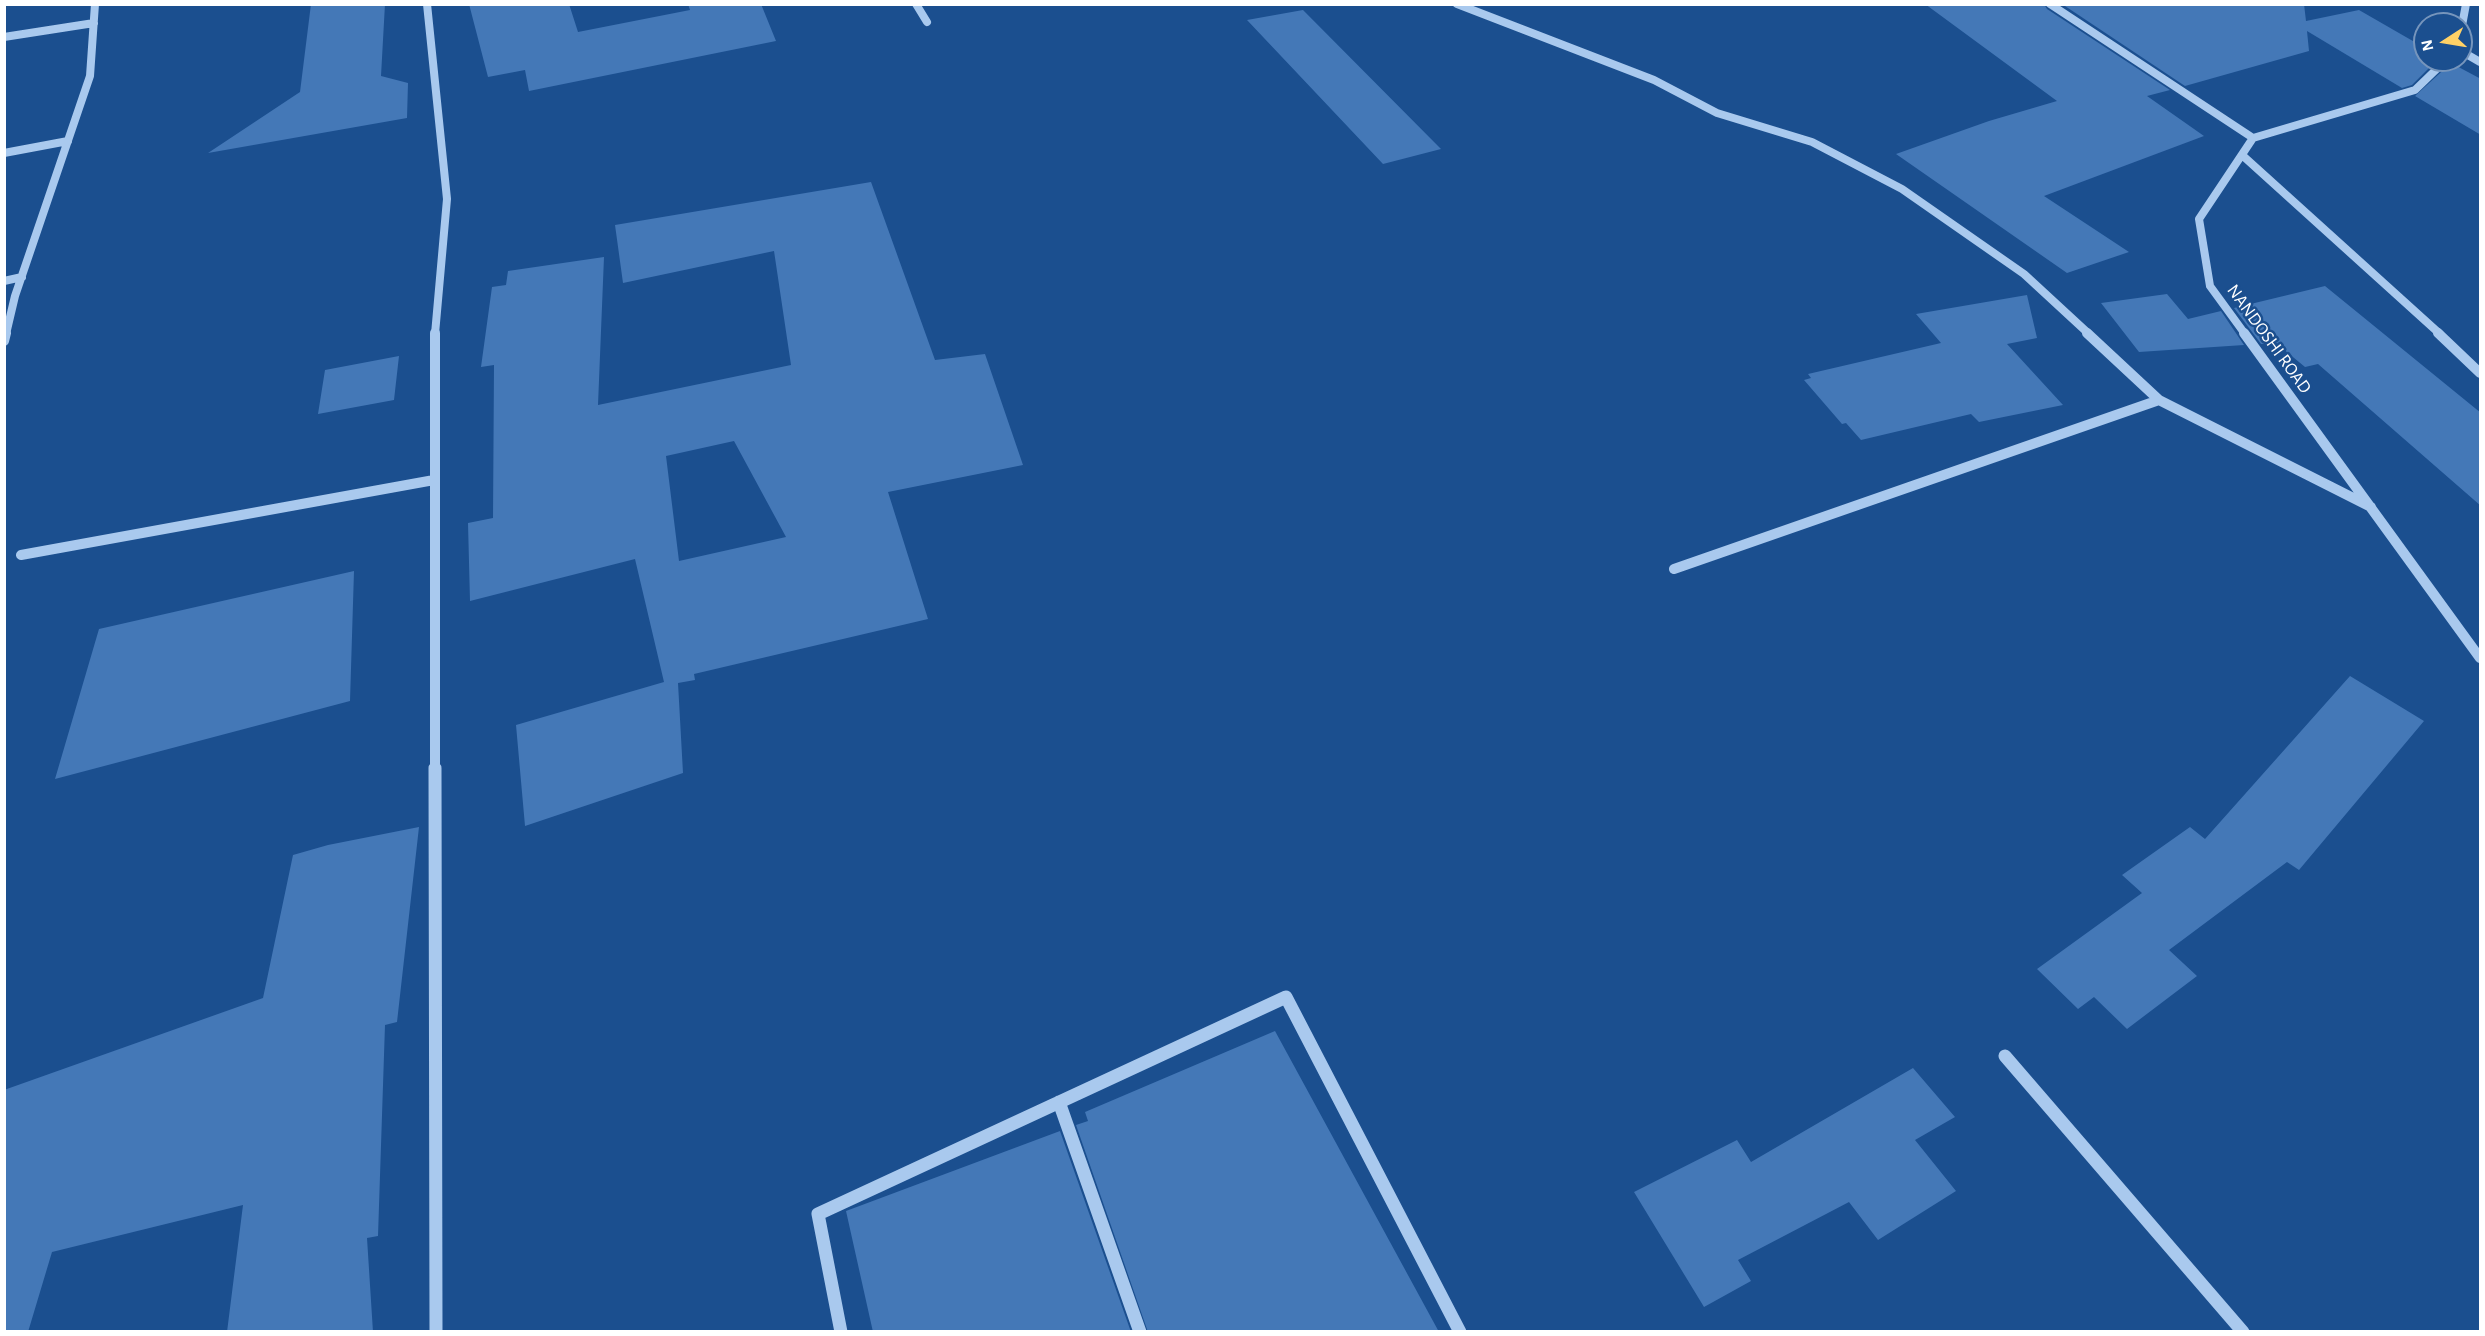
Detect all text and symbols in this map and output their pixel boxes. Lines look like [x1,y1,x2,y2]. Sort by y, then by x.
north arrow [2413,12,2473,72]
text: N [2418,38,2436,52]
street label: NANDOSHI ROAD [2222,280,2316,398]

